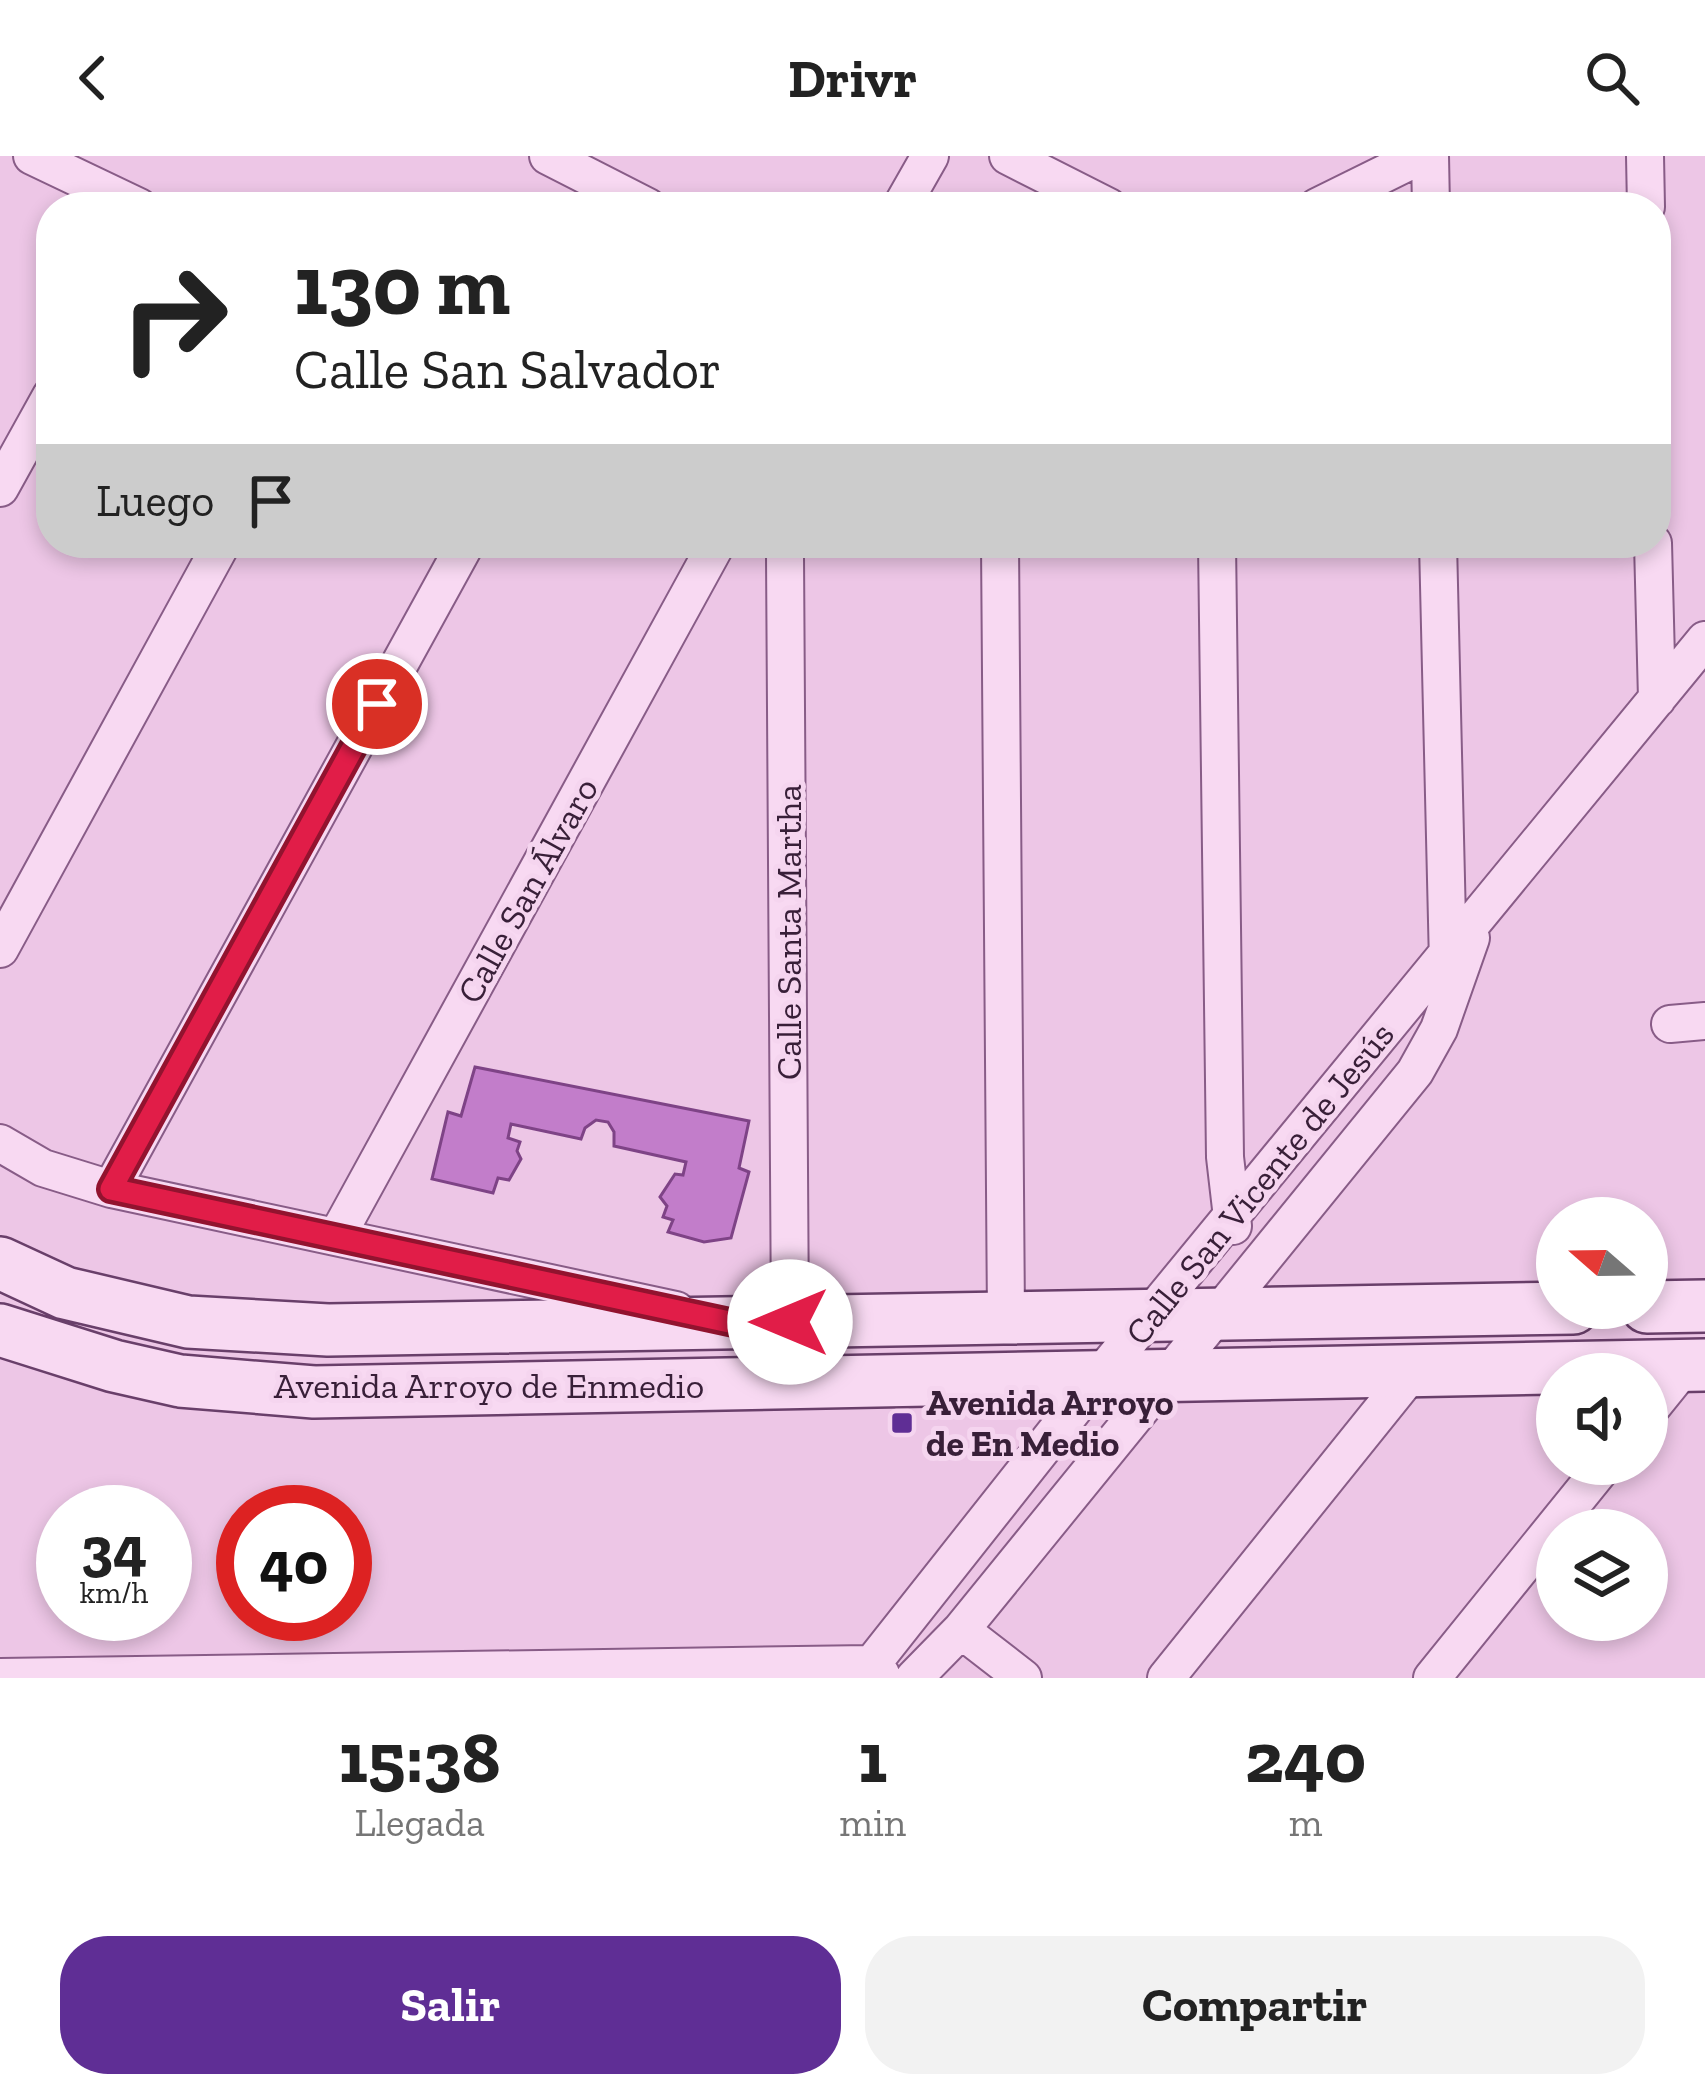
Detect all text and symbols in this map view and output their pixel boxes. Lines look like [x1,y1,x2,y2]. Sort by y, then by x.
icon: back [60,45,126,111]
icon: search [1579,45,1645,111]
text: Drivr [788,46,917,111]
text: 130 m [294,235,510,336]
icon: right [96,240,252,396]
text: Calle San Salvador [294,337,722,402]
icon: arrive [238,468,304,534]
text: Luego [96,474,214,528]
pin [326,653,428,755]
icon: arrive [344,671,410,737]
street label: Calle San Álvaro [448,770,607,1010]
street label: Calle Santa Martha [767,784,810,1080]
street label: Calle San Vicente de Jesús [1116,1013,1403,1353]
north arrow [1536,1197,1668,1329]
map controls [1536,1197,1668,1641]
position arrow [727,1259,853,1385]
button: sound [1536,1353,1668,1485]
street label: Avenida Arroyo de Enmedio [274,1364,704,1407]
place label: Avenida Arroyo de En Medio [926,1381,1174,1465]
marker: Avenida Arroyo de En Medio [889,1410,915,1436]
speed limit sign: 40 [216,1485,372,1641]
button: layers [1536,1509,1668,1641]
text: 34 [81,1512,147,1584]
text: km/h [80,1575,148,1611]
text: 15:38 [339,1714,501,1800]
text: 1 [858,1714,887,1800]
text: 240 [1245,1714,1366,1800]
text: Llegada [354,1799,485,1846]
text: min [839,1799,906,1846]
text: m [1289,1799,1322,1846]
button: Salir [60,1936,841,2074]
button: Compartir [865,1936,1645,2074]

